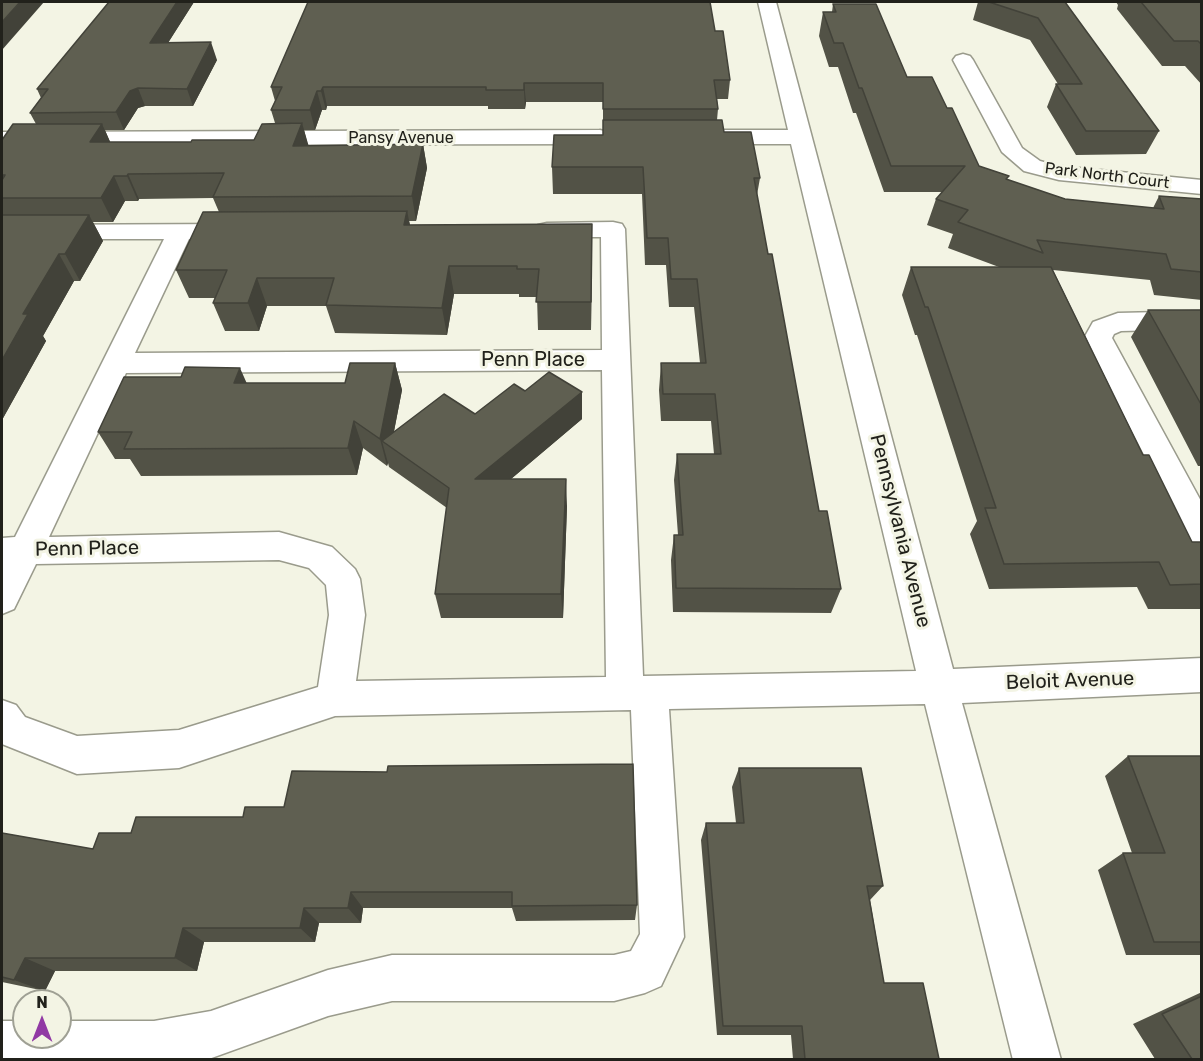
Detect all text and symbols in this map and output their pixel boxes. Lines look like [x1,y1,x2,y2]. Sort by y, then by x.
street label: Pansy Avenue [348,128,454,148]
street label: Park North Court [1044,159,1170,193]
street label: Penn Place [481,348,585,372]
street label: Pennsylvania Avenue [864,432,936,630]
street label: Penn Place [35,536,139,562]
street label: Beloit Avenue [1005,667,1135,695]
north arrow [12,989,72,1049]
text: N [36,993,48,1012]

